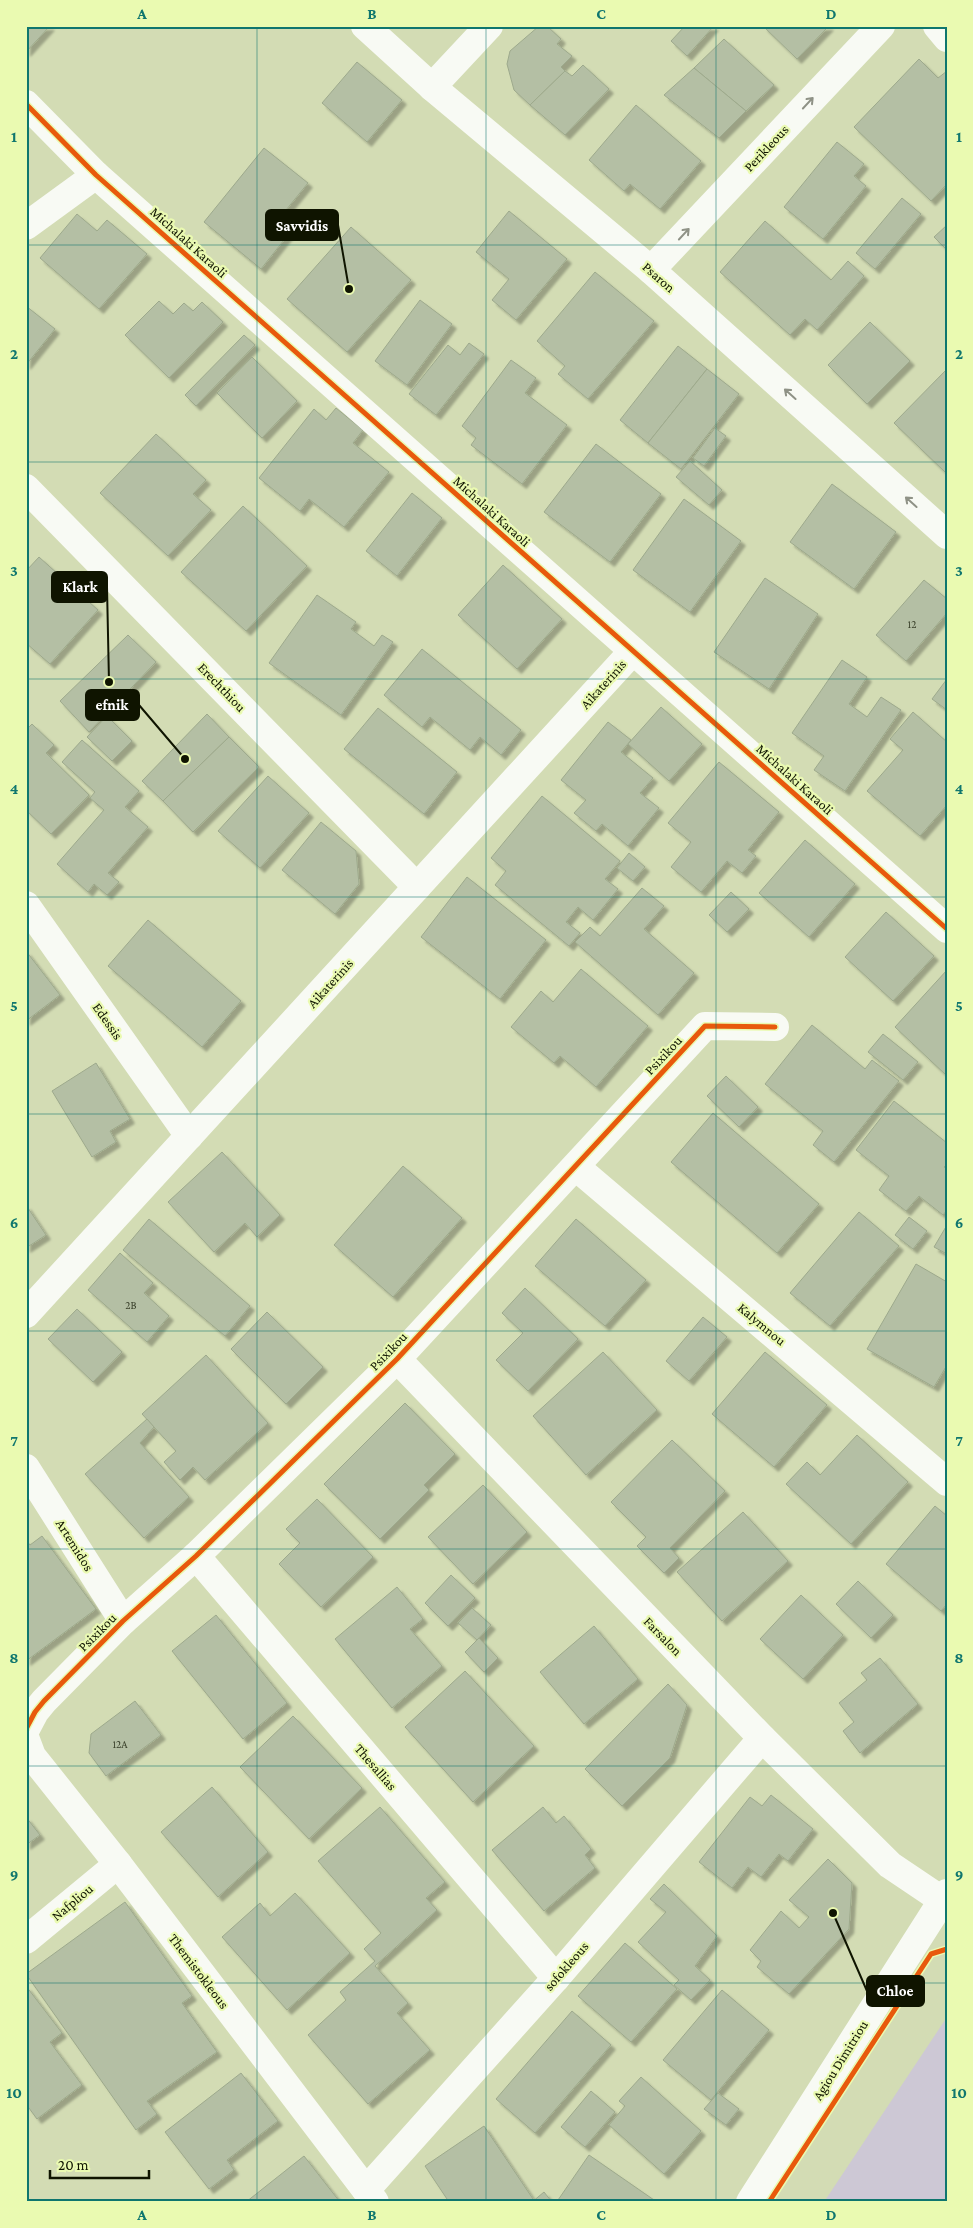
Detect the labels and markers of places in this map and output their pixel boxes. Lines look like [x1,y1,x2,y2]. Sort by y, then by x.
callout: Savvidis [266,210,338,240]
callout: Klark [52,572,107,602]
callout: efnik [86,690,139,720]
callout: Chloe [867,1976,924,2006]

